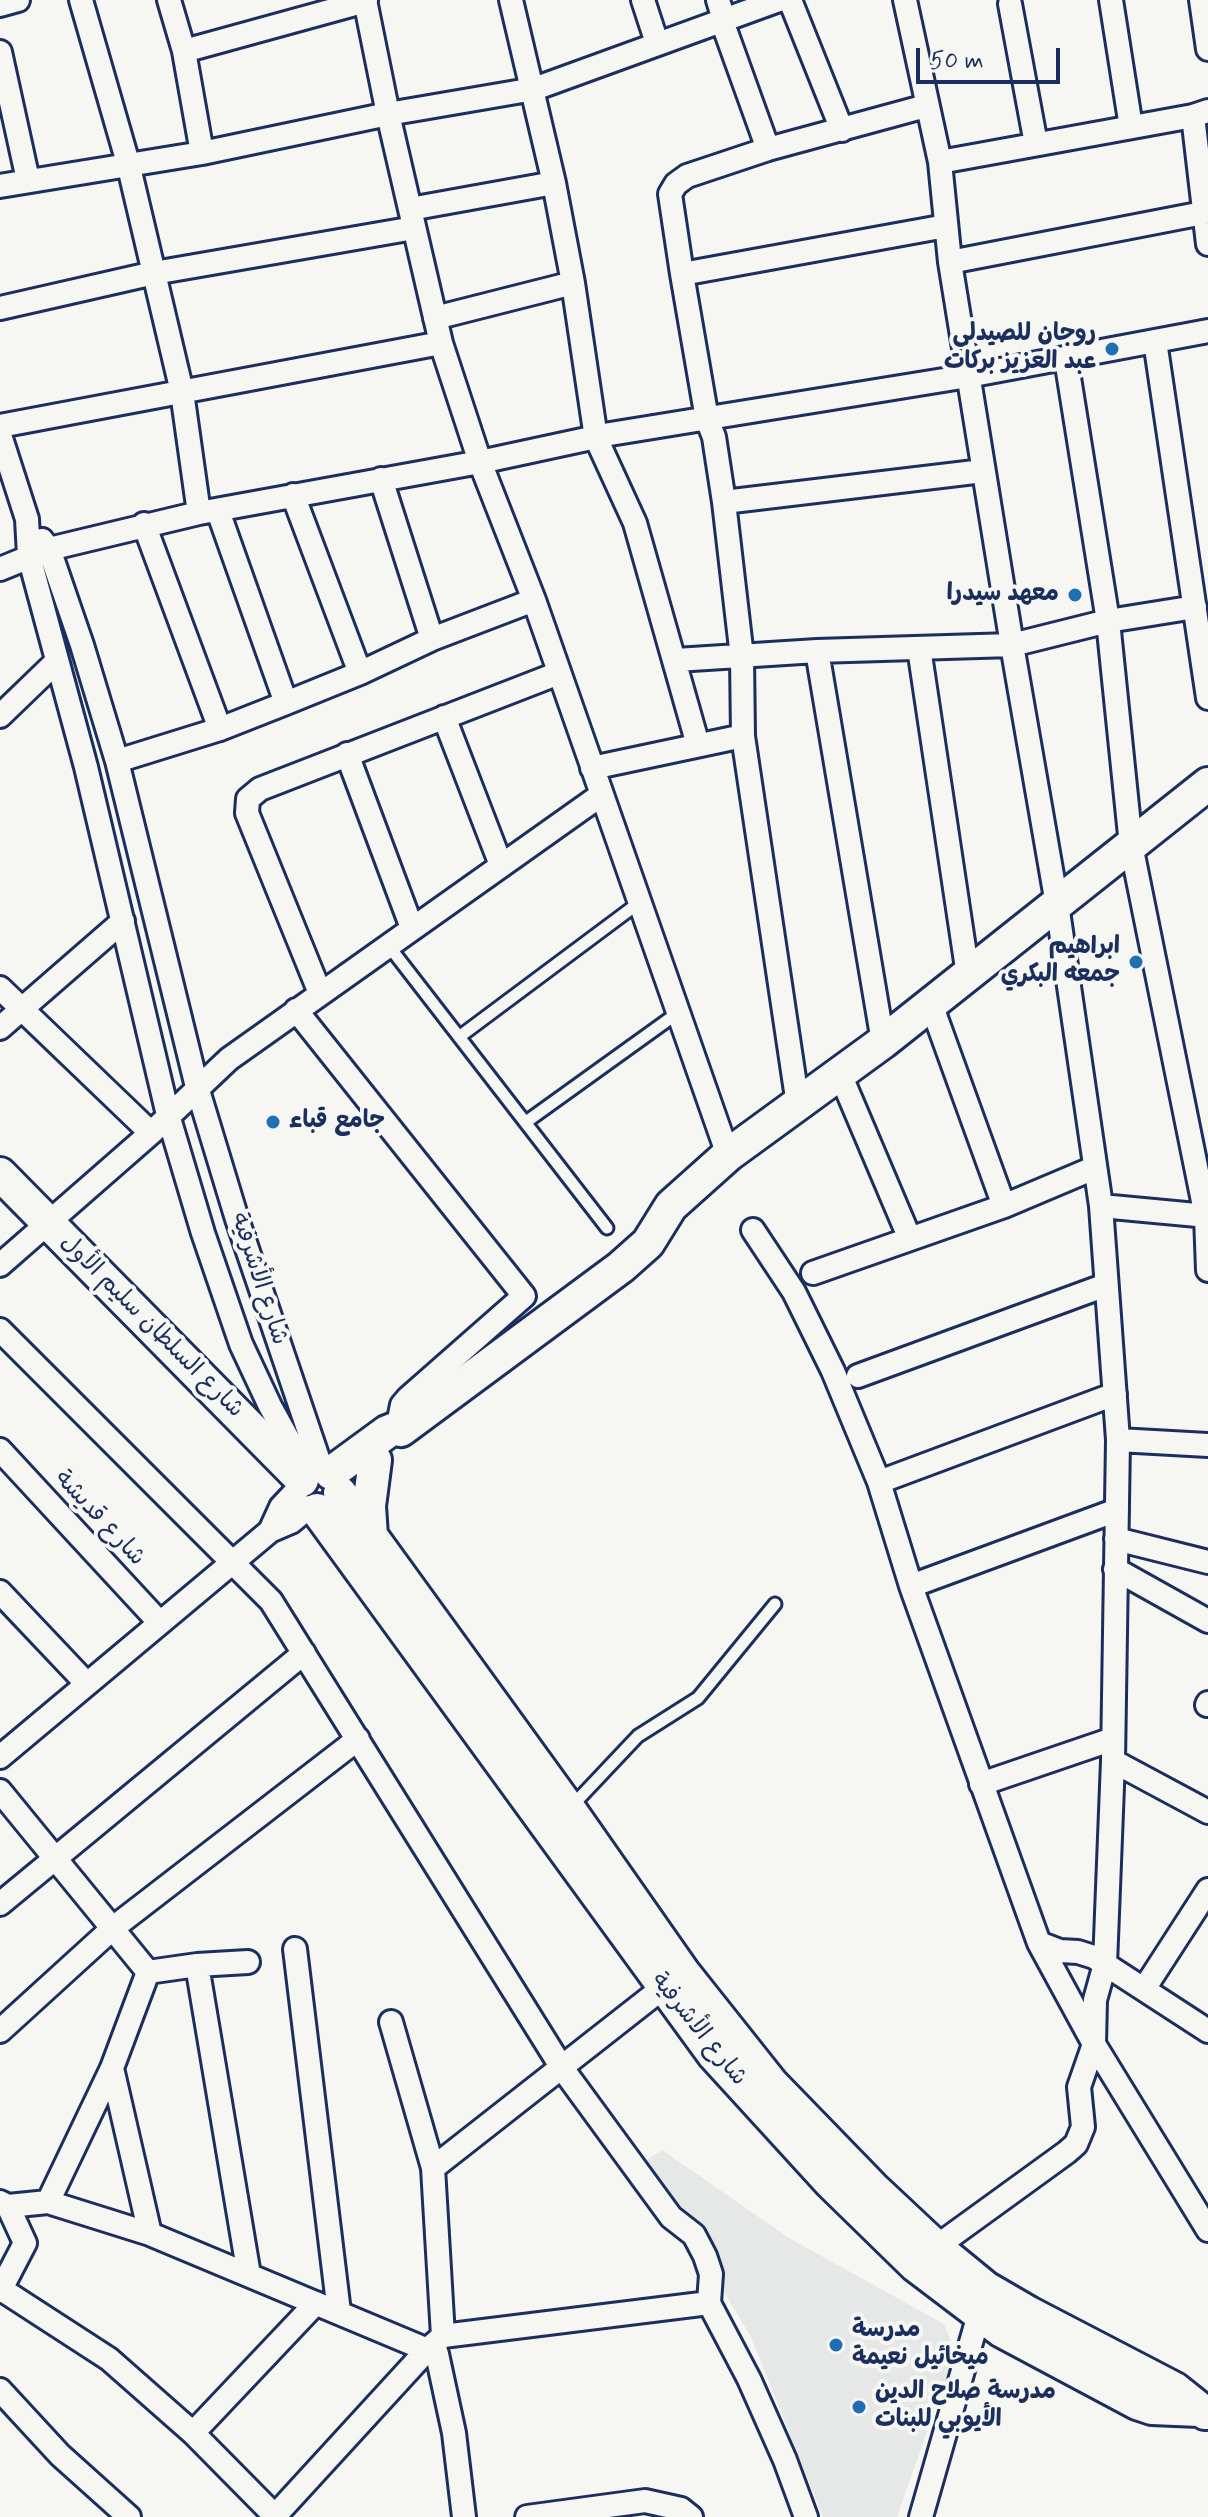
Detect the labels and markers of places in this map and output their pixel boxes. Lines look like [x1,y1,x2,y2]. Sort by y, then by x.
place label: روجان للصيدلي عبد العزيز بركات [944,321,1096,377]
marker: روجان للصيدلي عبد العزيز بركات [1103,340,1121,358]
place label: معهد سيدرا [947,581,1059,609]
marker: معهد سيدرا [1066,586,1084,604]
place label: ابراهيم جمعه البكري [1001,934,1120,990]
marker: ابراهيم جمعه البكري [1127,953,1145,971]
place label: جامع قباء [289,1108,385,1136]
marker: جامع قباء [264,1113,282,1131]
place label: مدرسة ميخائيل نعيمة [852,2317,989,2373]
marker: مدرسة ميخائيل نعيمة [827,2336,845,2354]
place label: مدرسة صلاح الدين الأيوبي للبنات [875,2379,1056,2435]
marker: مدرسة صلاح الدين الأيوبي للبنات [850,2398,868,2416]

